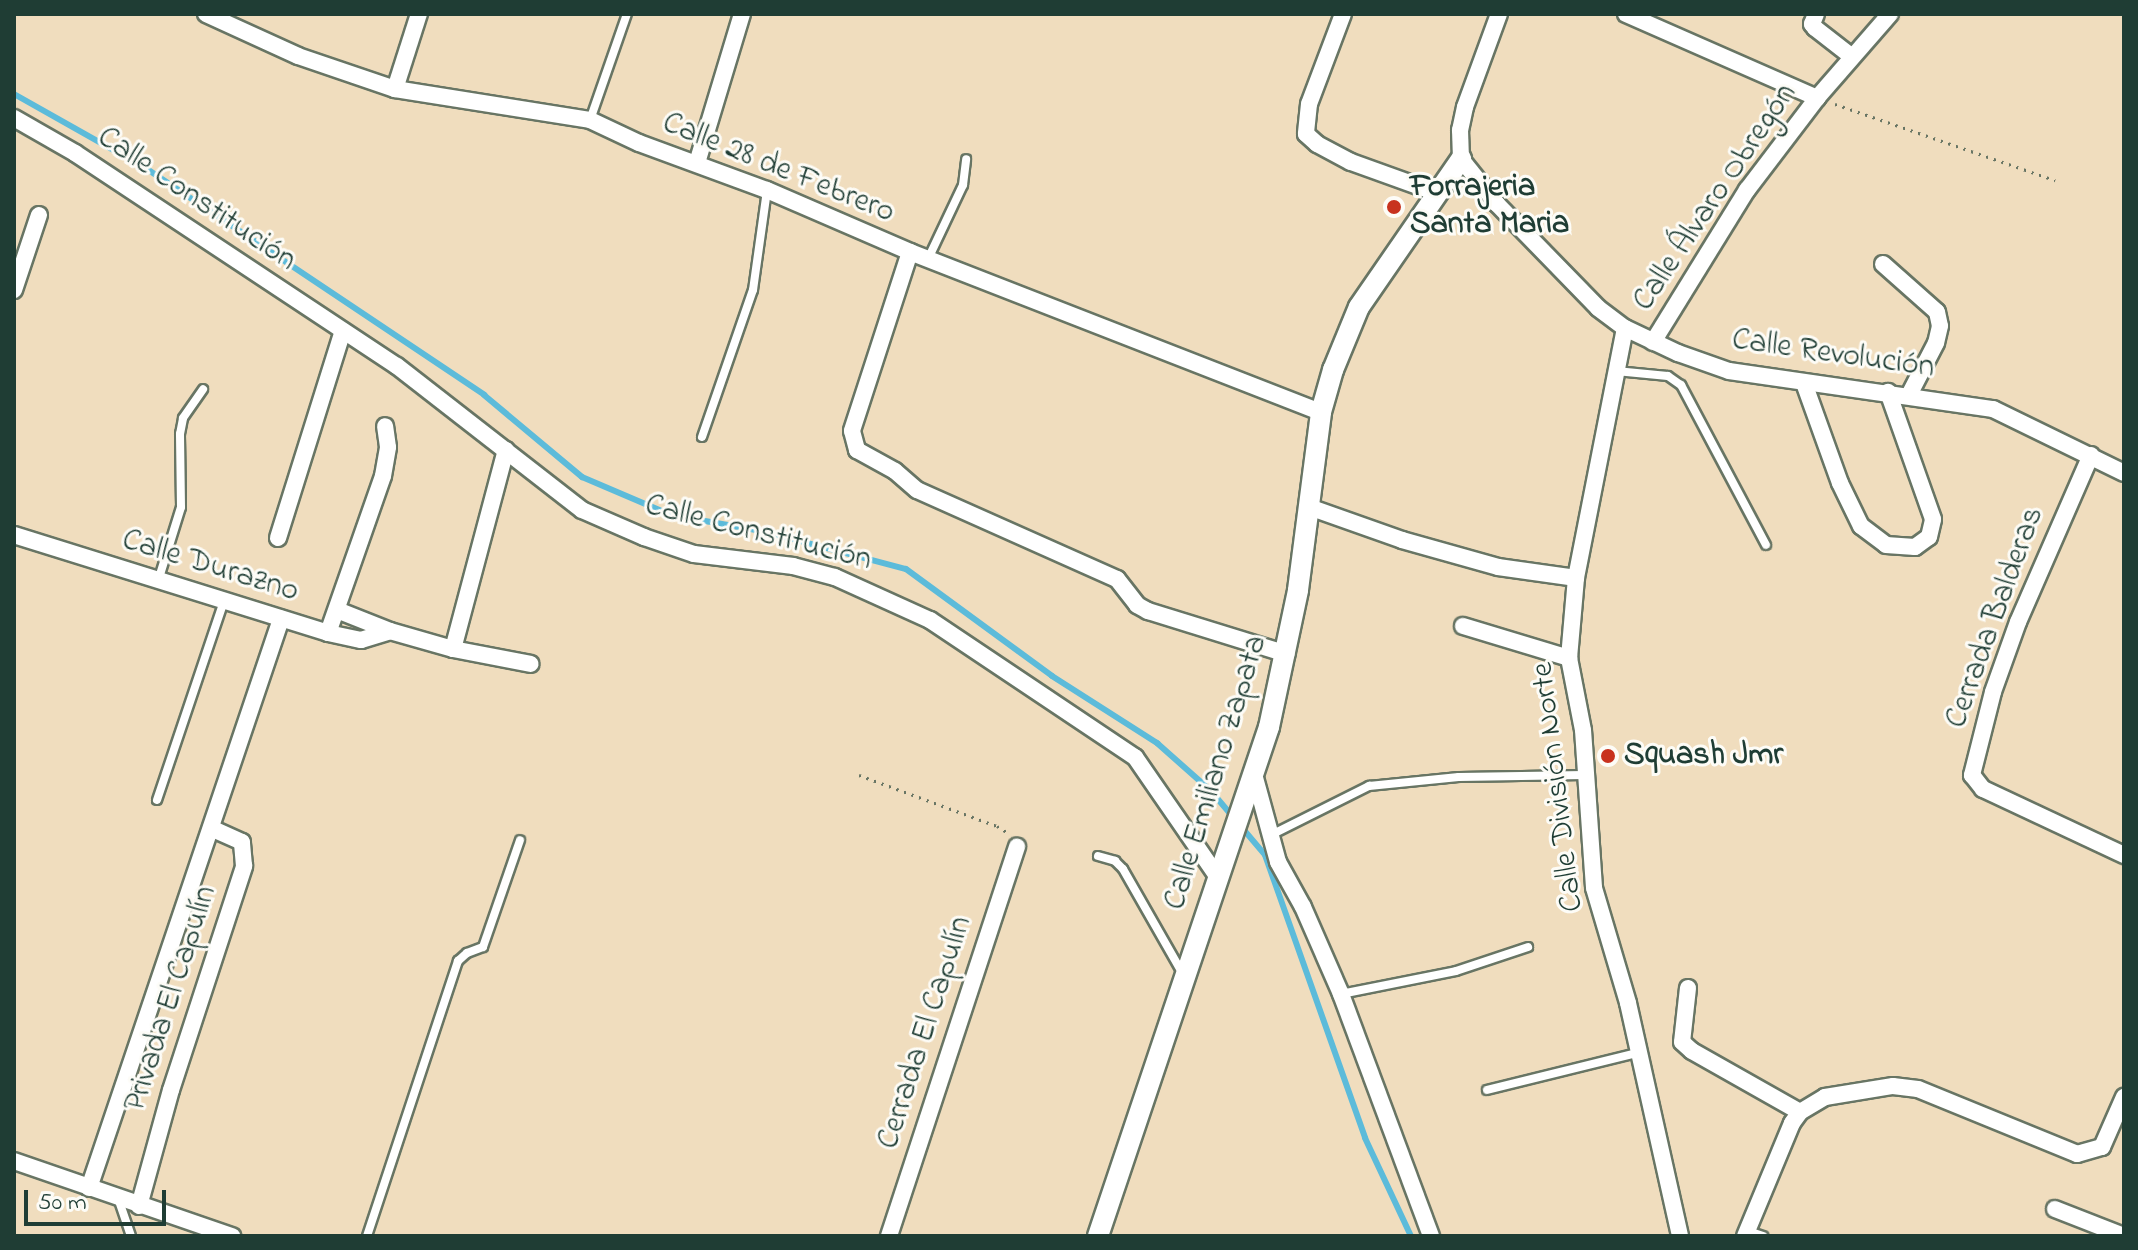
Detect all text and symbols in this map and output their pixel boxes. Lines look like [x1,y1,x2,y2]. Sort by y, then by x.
street label: Calle Álvaro Obregón [1626,77,1806,319]
street label: Calle 28 de Febrero [656,105,900,233]
street label: Calle Constitución [89,119,303,281]
place label: Forrajeria Santa Maria [1410,170,1569,245]
marker: Forrajeria Santa Maria [1385,198,1403,216]
street label: Calle Revolución [1729,322,1937,388]
street label: Calle Constitución [641,487,875,581]
street label: Cerrada Balderas [1938,502,2054,734]
street label: Calle Durazno [117,522,303,612]
street label: Calle Emiliano Zapata [1157,631,1277,915]
street label: Calle División Norte [1525,660,1593,914]
place label: Squash Jmr [1624,737,1783,775]
marker: Squash Jmr [1599,747,1617,765]
street label: Privada El Capulín [117,881,227,1117]
street label: Cerrada El Capulín [870,912,982,1154]
scale bar [28,1174,170,1224]
text: 50 m [38,1186,87,1221]

